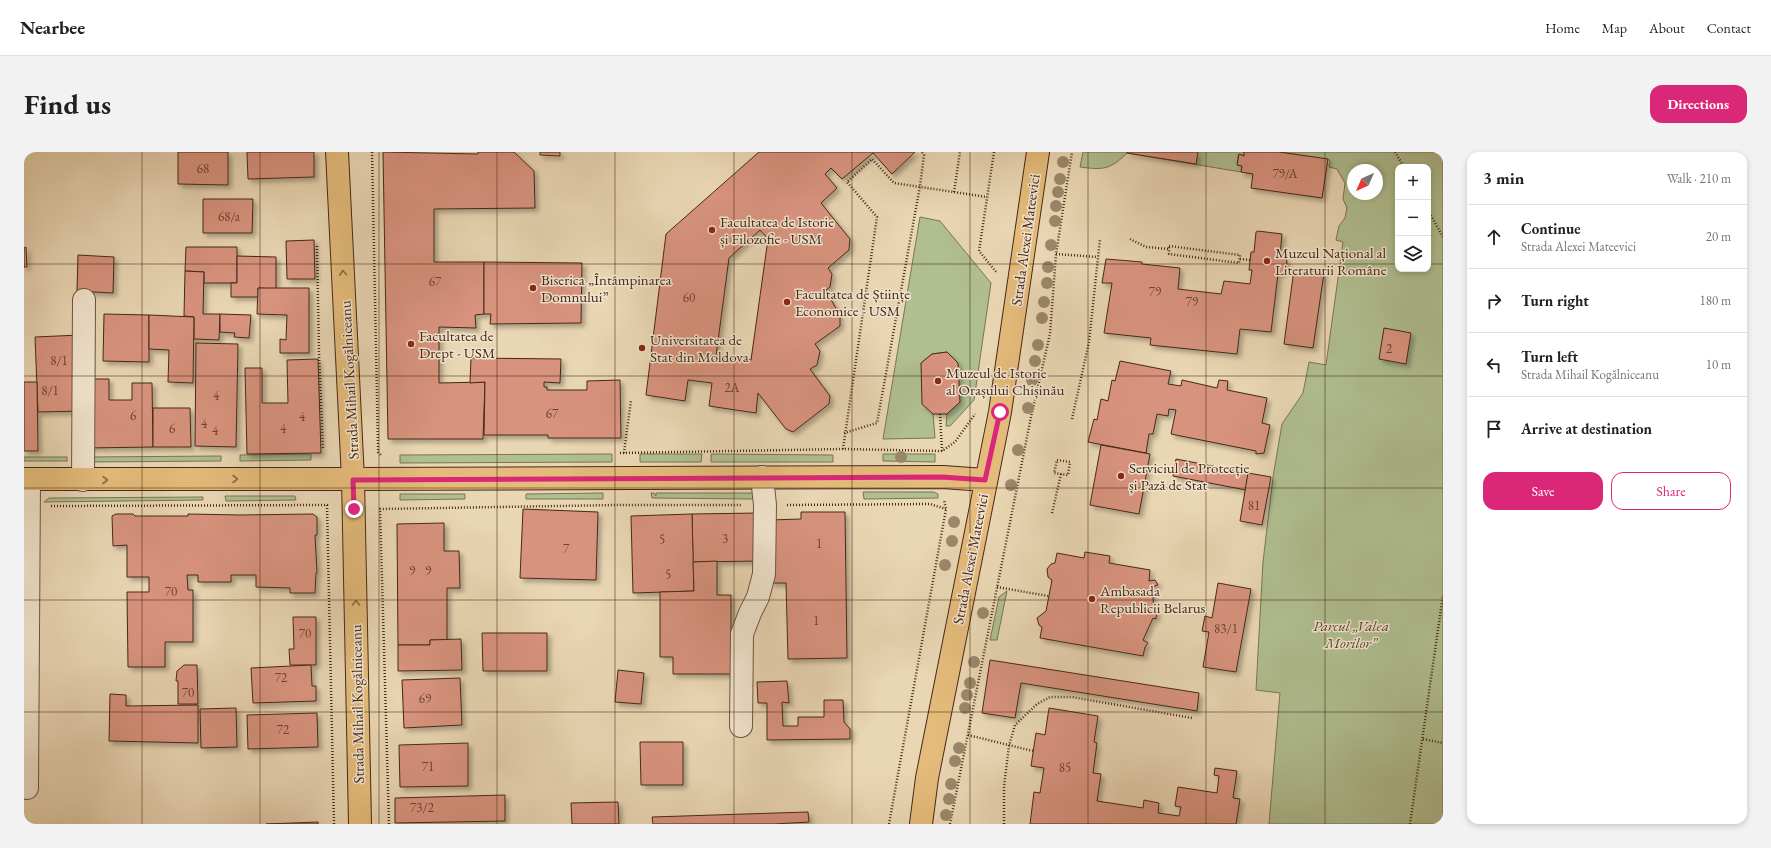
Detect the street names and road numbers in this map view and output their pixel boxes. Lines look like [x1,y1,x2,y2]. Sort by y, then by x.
street label: Strada Alexei Mateevici [1006,173,1044,307]
street label: Strada Mihail Kogălniceanu [335,300,363,460]
street label: Strada Alexei Mateevici [948,492,992,626]
street label: Strada Mihail Kogălniceanu [346,624,368,784]

